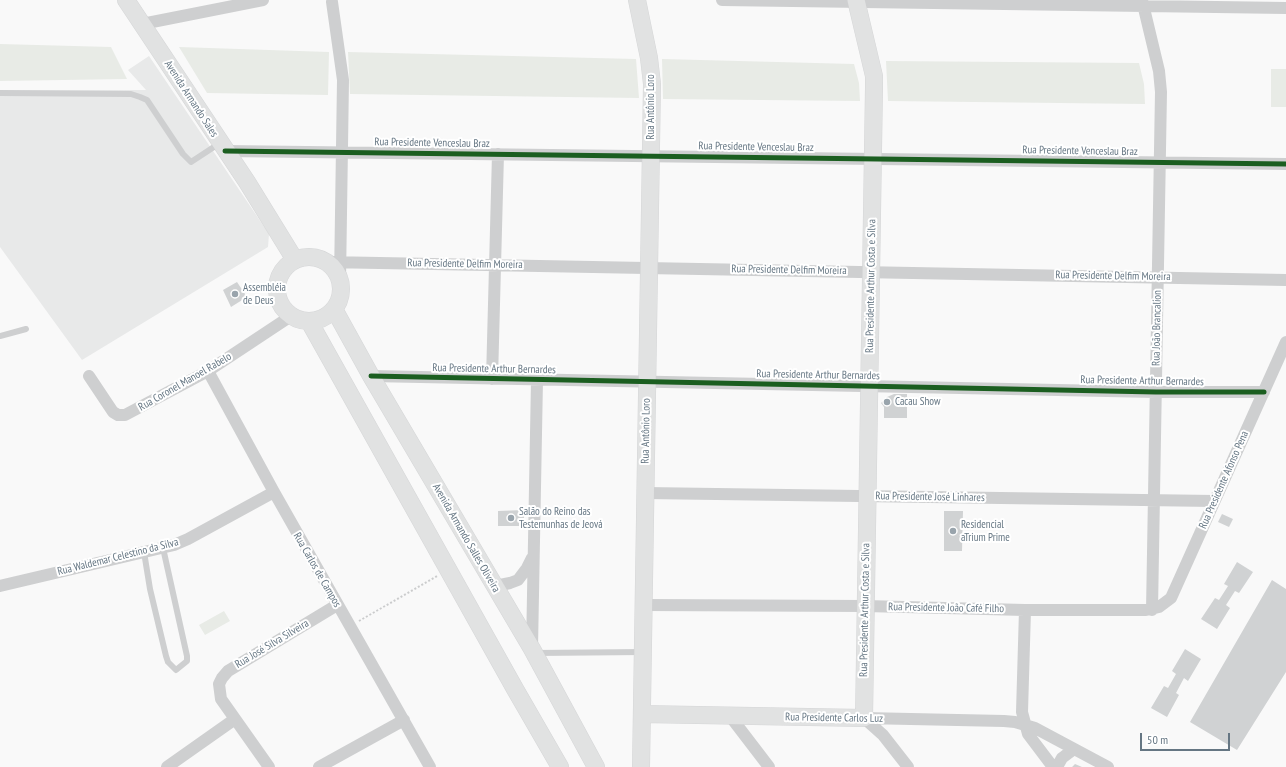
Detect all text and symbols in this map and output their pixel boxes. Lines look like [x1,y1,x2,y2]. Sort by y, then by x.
street label: Avenida Armando Sales [161,58,221,140]
street label: Rua Antônio Loro [644,74,658,140]
street label: Rua Presidente Venceslau Braz [374,135,490,151]
street label: Rua Presidente Venceslau Braz [698,139,814,155]
street label: Rua Presidente Venceslau Braz [1022,143,1138,159]
street label: Rua Presidente Arthur Costa e Silva [863,219,879,353]
street label: Rua Presidente Delfim Moreira [407,256,523,272]
street label: Rua Presidente Delfim Moreira [731,262,847,278]
street label: Rua Presidente Delfim Moreira [1055,268,1171,284]
place label: Assembléia de Deus [243,281,286,307]
marker: Assembléia de Deus [230,289,240,299]
street label: Rua João Brancalion [1150,290,1164,366]
street label: Rua Coronel Manoel Rabelo [136,350,234,414]
street label: Rua Presidente Arthur Bernardes [432,361,556,377]
street label: Rua Presidente Arthur Bernardes [756,367,880,383]
street label: Rua Presidente Arthur Bernardes [1080,373,1204,389]
place label: Cacau Show [895,395,940,409]
marker: Cacau Show [882,397,892,407]
street label: Rua Antônio Loro [639,398,653,464]
street label: Rua Presidente Afonso Pena [1196,429,1252,531]
street label: Avenida Armando Salles Oliveira [429,481,503,595]
street label: Rua Presidente José Linhares [875,489,985,505]
place label: Salão do Reino das Testemunhas de Jeová [519,505,603,531]
marker: Salão do Reino das Testemunhas de Jeová [506,513,516,523]
place label: Residencial aTrium Prime [961,518,1010,544]
marker: Residencial aTrium Prime [948,526,958,536]
street label: Rua Carlos de Campos [290,530,344,610]
street label: Rua Waldemar Celestino da Silva [56,536,180,578]
street label: Rua Presidente Arthur Costa e Silva [857,543,873,677]
street label: Rua Presidente João Café Filho [888,600,1004,616]
street label: Rua José Silva Silveira [233,617,311,671]
street label: Rua Presidente Carlos Luz [785,711,883,725]
scale bar [1142,725,1232,751]
text: 50 m [1147,732,1168,747]

